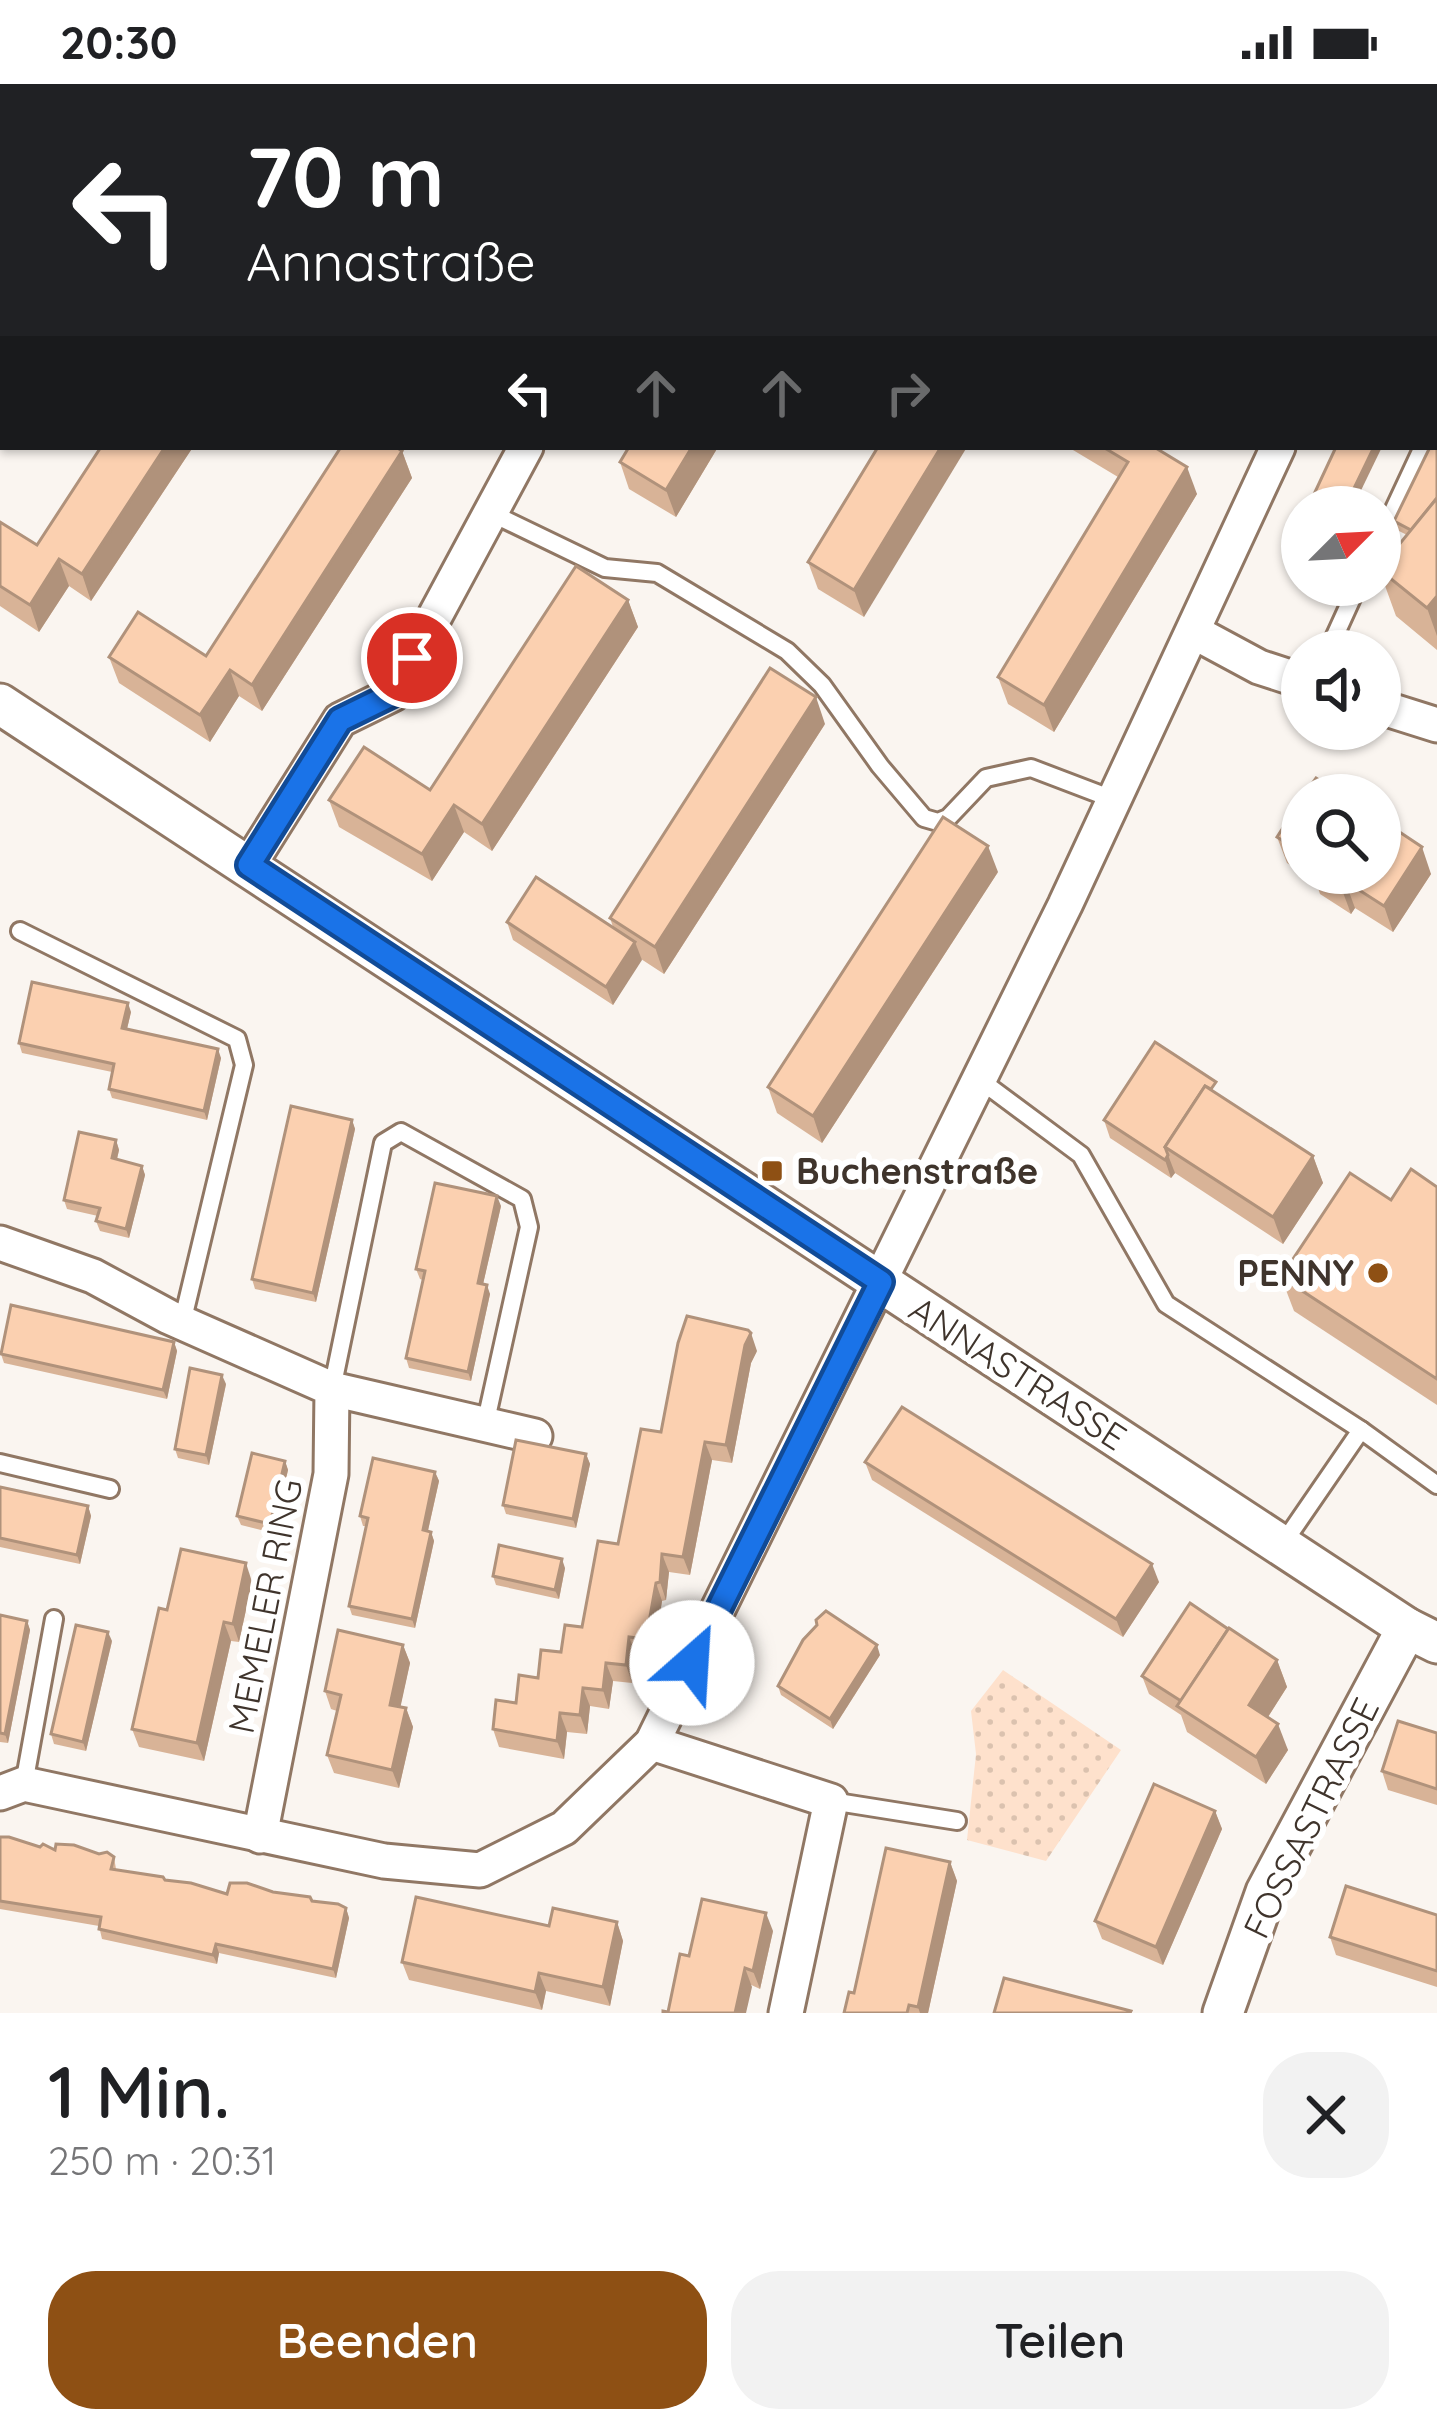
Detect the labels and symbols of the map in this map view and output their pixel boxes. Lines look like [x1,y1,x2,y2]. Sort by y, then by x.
north arrow [1281,486,1401,606]
pin [361,607,463,709]
place label: Buchenstraße [796,1148,1038,1193]
marker: Buchenstraße [759,1158,785,1184]
place label: PENNY [1237,1250,1354,1295]
marker: PENNY [1365,1260,1391,1286]
street label: ANNASTRASSE [901,1286,1135,1459]
street label: MEMELER RING [218,1475,311,1737]
position arrow [629,1600,755,1726]
street label: FOSSASTRASSE [1233,1690,1388,1945]

